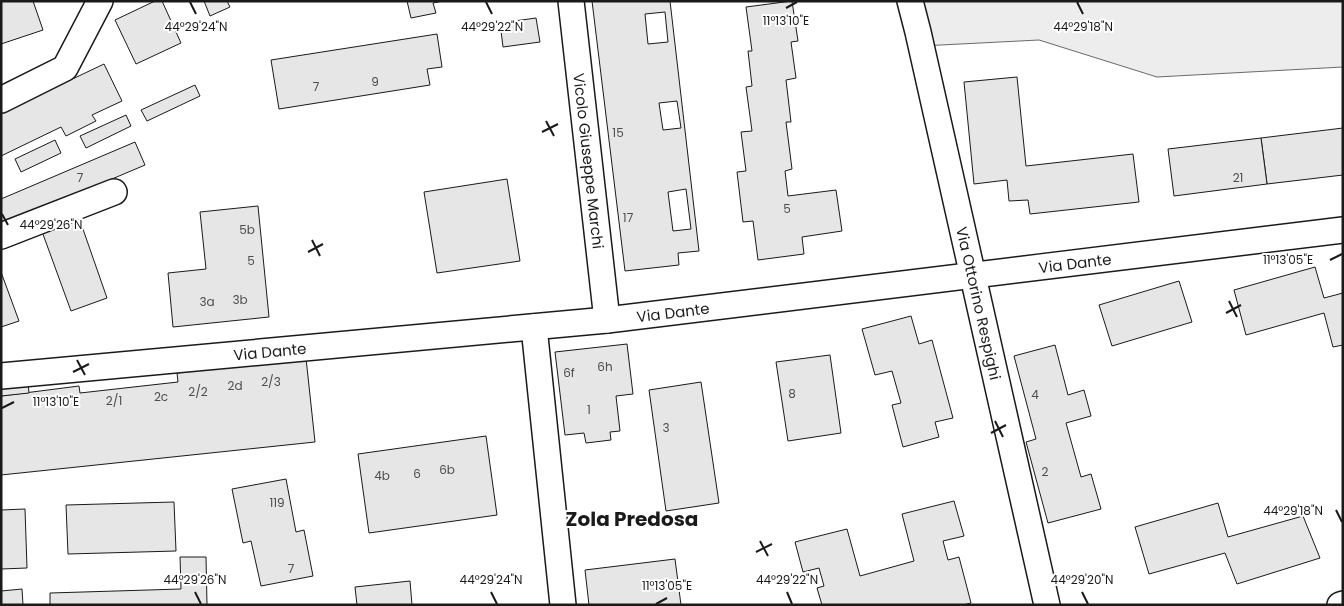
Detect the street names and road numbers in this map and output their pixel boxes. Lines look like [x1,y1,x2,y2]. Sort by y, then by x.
street label: Vicolo Giuseppe Marchi [569,72,609,250]
street label: Via Ottorino Respighi [952,225,1006,382]
street label: Via Dante [1037,248,1113,278]
street label: Via Dante [635,297,711,327]
street label: Via Dante [232,337,307,365]

